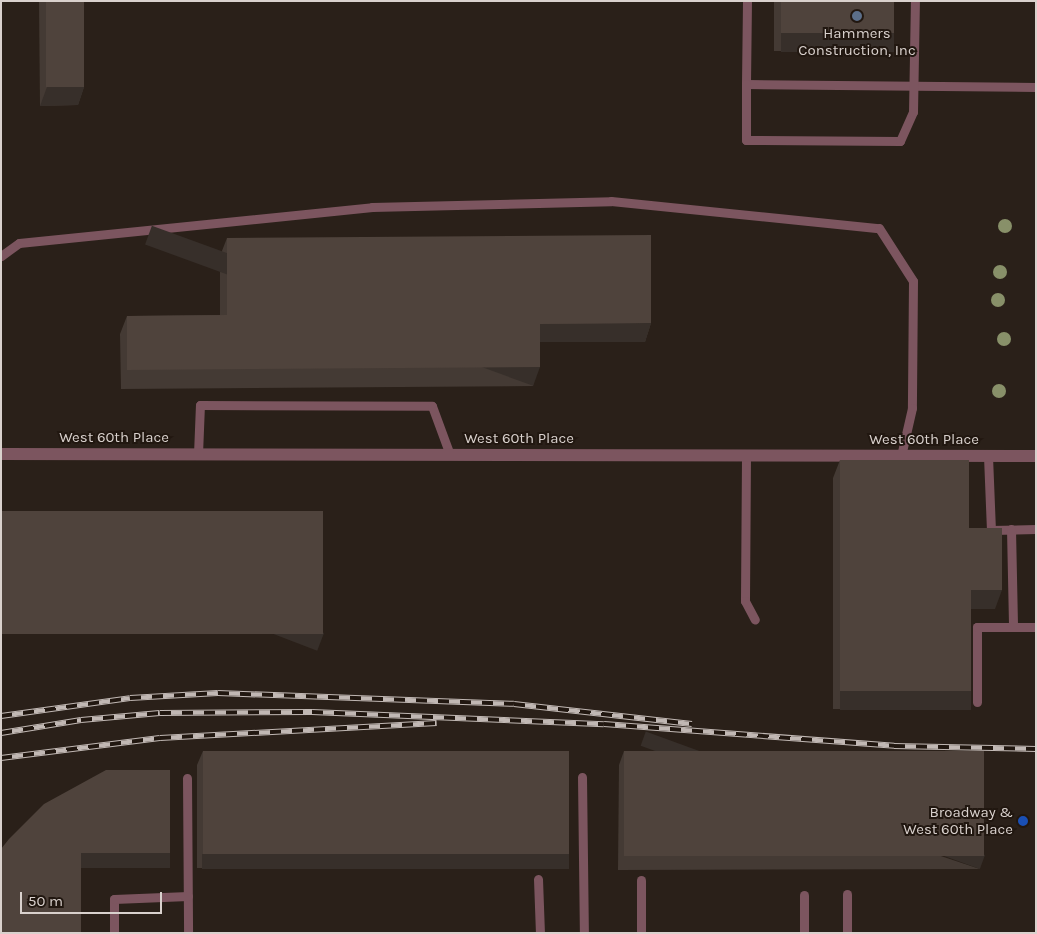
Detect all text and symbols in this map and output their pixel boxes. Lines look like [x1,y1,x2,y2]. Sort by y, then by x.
marker: Hammers Construction, Inc [851,10,863,22]
place label: Hammers Construction, Inc [798,24,916,59]
street label: West 60th Place [59,429,169,447]
street label: West 60th Place [464,430,574,448]
street label: West 60th Place [869,431,979,449]
place label: Broadway & West 60th Place [903,803,1013,838]
marker: Broadway & West 60th Place [1017,815,1029,827]
scale bar [22,882,165,914]
text: 50 m [28,892,63,910]

